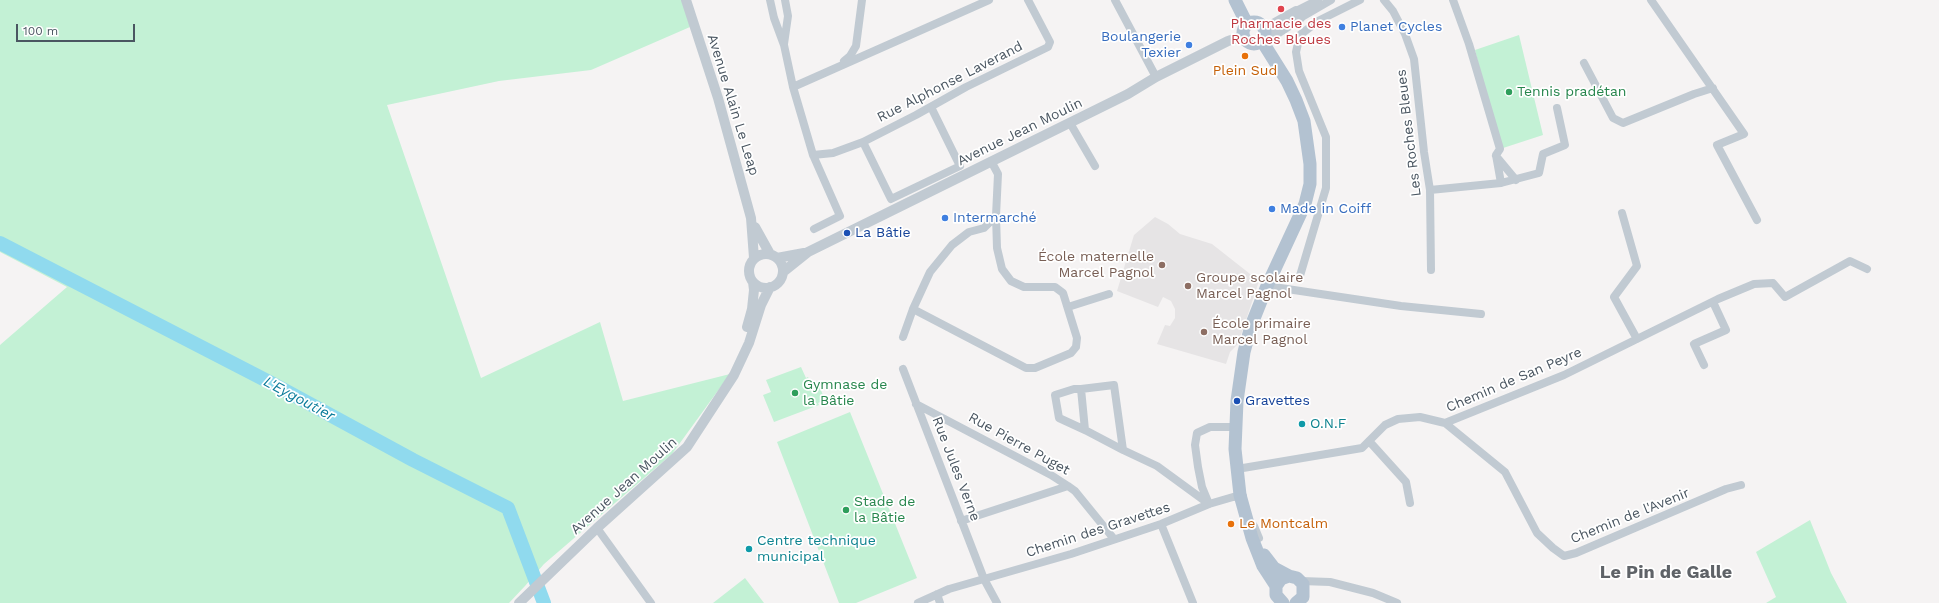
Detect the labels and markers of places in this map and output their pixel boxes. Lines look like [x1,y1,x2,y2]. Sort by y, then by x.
marker: Pharmacie des Roches Bleues [1276,4,1286,14]
place label: Pharmacie des Roches Bleues [1231,16,1331,48]
place label: Planet Cycles [1350,19,1442,35]
marker: Planet Cycles [1337,22,1347,32]
place label: Boulangerie Texier [1101,29,1181,62]
marker: Boulangerie Texier [1184,40,1194,50]
marker: Plein Sud [1240,51,1250,61]
place label: Plein Sud [1213,63,1277,79]
place label: Tennis pradétan [1517,84,1627,100]
marker: Tennis pradétan [1504,87,1514,97]
place label: Made in Coiff [1280,201,1371,217]
marker: Made in Coiff [1267,204,1277,214]
place label: Intermarché [953,210,1037,226]
marker: Intermarché [940,213,950,223]
place label: La Bâtie [855,225,911,241]
marker: La Bâtie [842,228,852,238]
place label: École maternelle Marcel Pagnol [1038,249,1154,282]
marker: École maternelle Marcel Pagnol [1157,260,1167,270]
place label: Groupe scolaire Marcel Pagnol [1196,270,1303,302]
marker: Groupe scolaire Marcel Pagnol [1183,281,1193,291]
place label: École primaire Marcel Pagnol [1212,316,1311,348]
marker: École primaire Marcel Pagnol [1199,327,1209,337]
place label: Gymnase de la Bâtie [803,377,887,410]
marker: Gymnase de la Bâtie [790,388,800,398]
place label: Gravettes [1245,393,1310,409]
marker: Gravettes [1232,396,1242,406]
place label: O.N.F [1310,416,1346,432]
marker: O.N.F [1297,419,1307,429]
place label: Stade de la Bâtie [854,494,915,526]
marker: Stade de la Bâtie [841,505,851,515]
place label: Le Montcalm [1239,516,1328,532]
marker: Le Montcalm [1226,519,1236,529]
place label: Centre technique municipal [757,533,876,566]
marker: Centre technique municipal [744,544,754,554]

